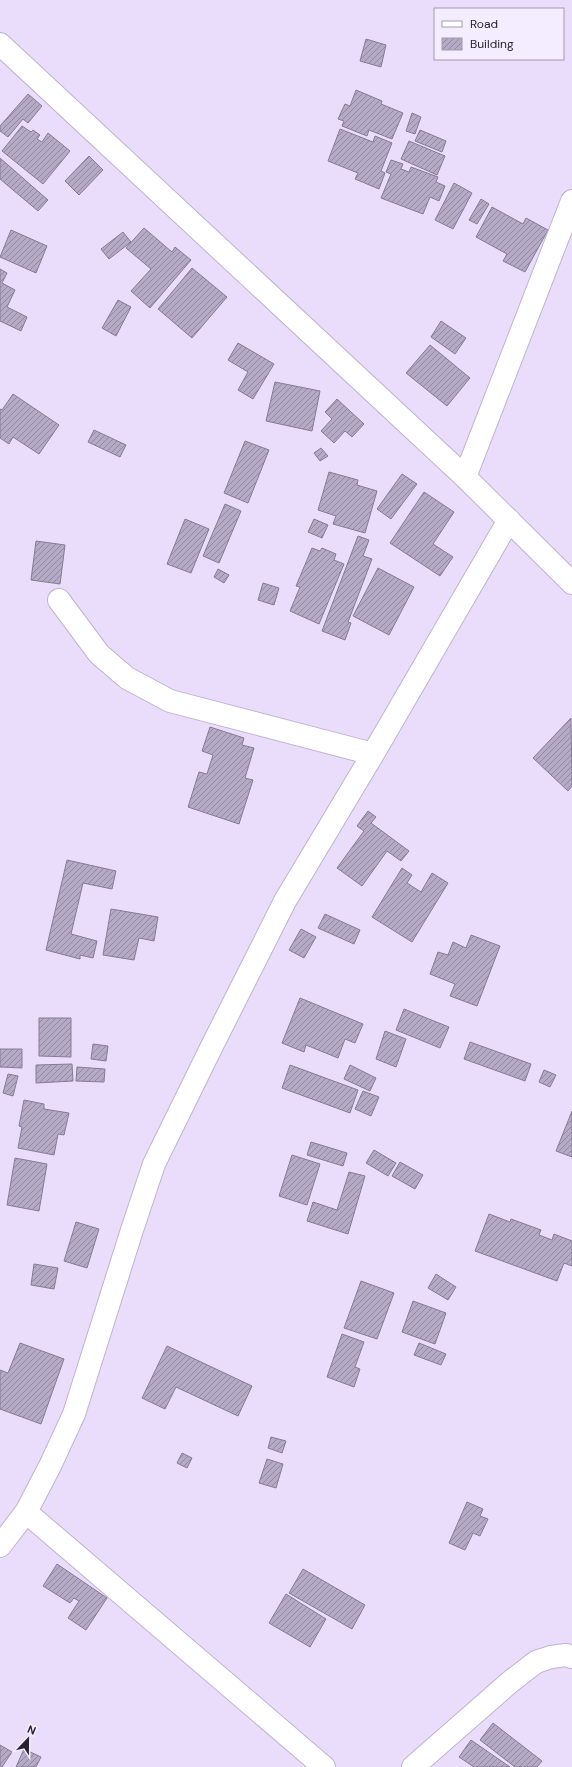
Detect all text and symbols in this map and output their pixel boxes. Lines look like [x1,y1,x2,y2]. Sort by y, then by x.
legend [434,8,564,60]
text: Road [470,16,498,32]
text: Building [470,36,514,52]
north arrow [8,1719,48,1759]
text: N [25,1722,38,1738]

